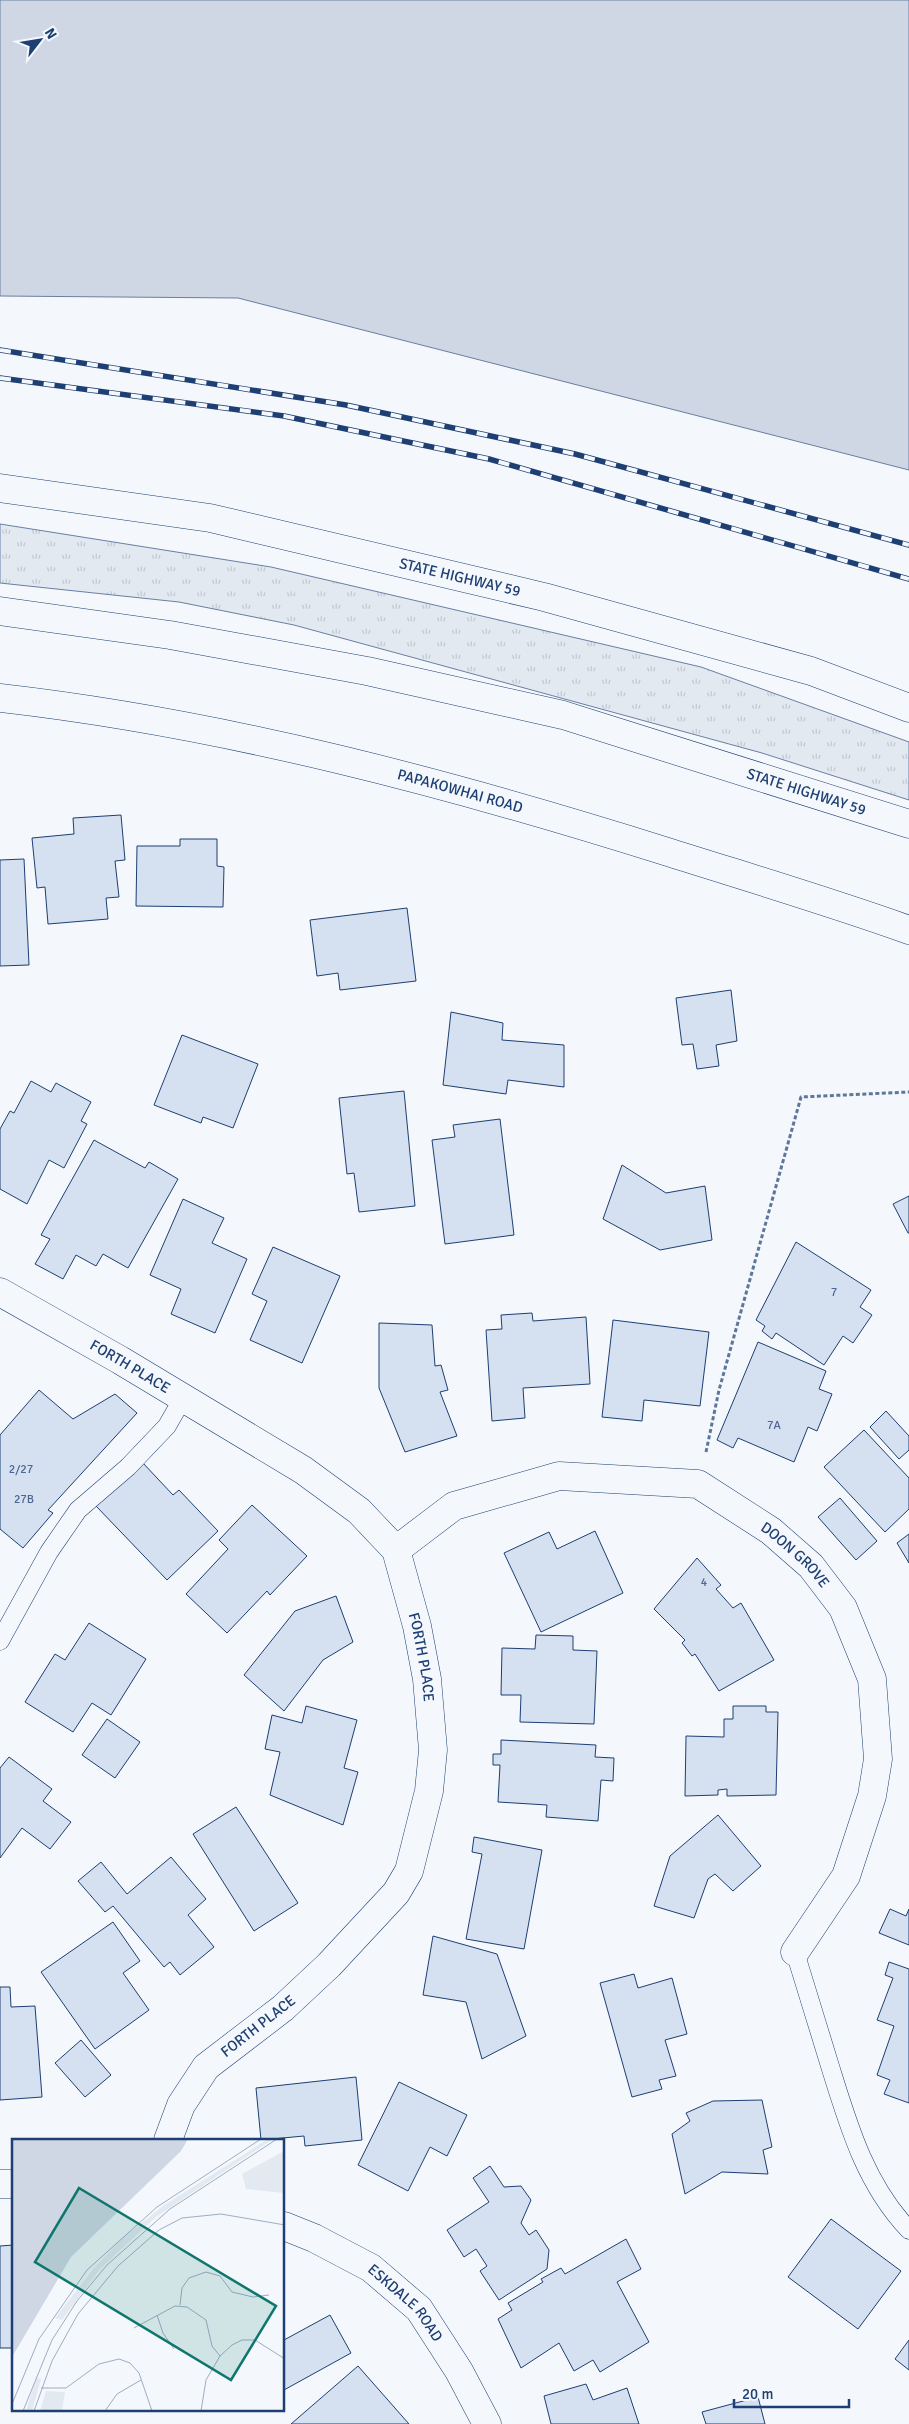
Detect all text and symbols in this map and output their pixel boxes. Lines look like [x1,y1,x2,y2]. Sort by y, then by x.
north arrow [15,15,65,65]
text: N [41,25,61,42]
street label: STATE HIGHWAY 59 [398,554,522,600]
street label: STATE HIGHWAY 59 [745,764,868,819]
street label: PAPAKOWHAI ROAD [396,765,525,817]
house number: 7 [831,1285,837,1300]
street label: FORTH PLACE [87,1336,174,1397]
house number: 7A [767,1418,782,1433]
house number: 2/27 [9,1462,33,1477]
house number: 27B [14,1492,34,1507]
street label: DOON GROVE [758,1518,833,1591]
house number: 4 [701,1575,708,1590]
street label: FORTH PLACE [405,1611,438,1702]
street label: FORTH PLACE [217,1991,299,2061]
inset map [12,2139,285,2412]
street label: ESKDALE ROAD [364,2260,447,2345]
scale bar [734,2376,849,2408]
text: 20 m [742,2385,773,2403]

